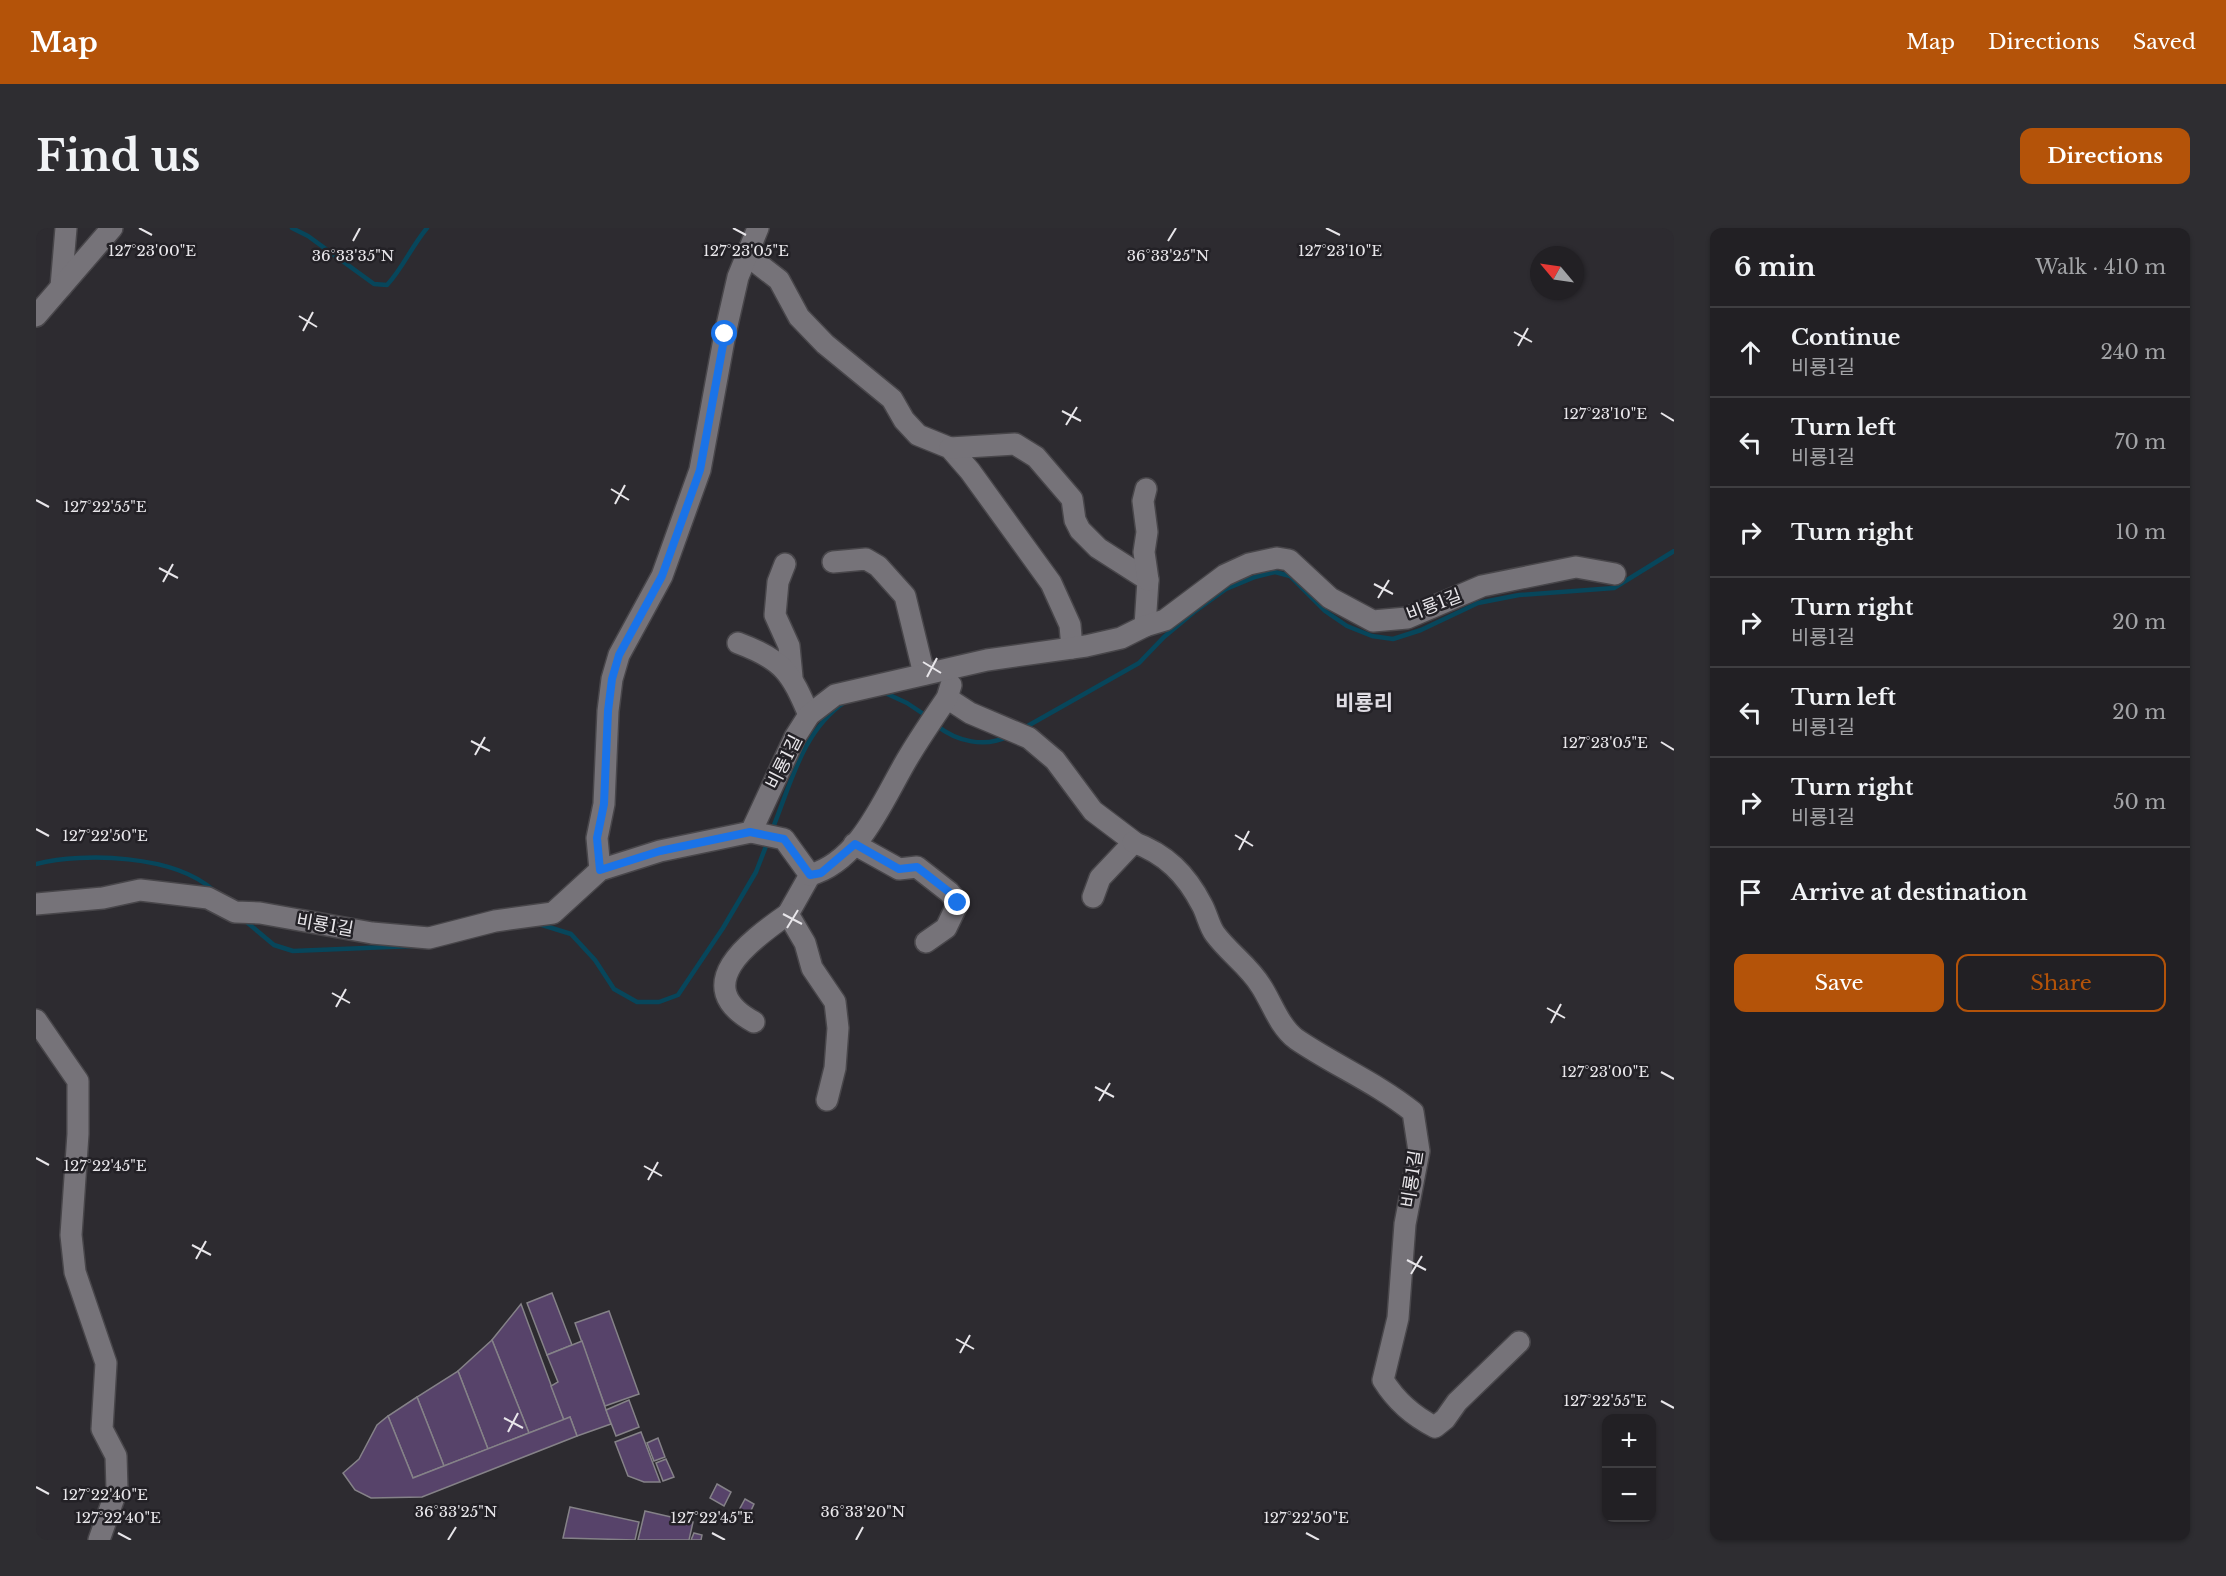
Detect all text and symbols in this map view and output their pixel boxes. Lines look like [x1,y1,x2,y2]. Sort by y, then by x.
text: Map [30,25,98,60]
text: Map [1906,29,1955,55]
text: Directions [1988,29,2100,55]
text: Saved [2133,29,2196,55]
button: Directions [2020,128,2190,184]
text: Find us [36,130,200,182]
text: 127°23'00"E [108,241,196,260]
text: 127°23'05"E [703,241,789,260]
text: 127°23'10"E [1298,241,1382,260]
text: 36°33'35"N [312,246,394,265]
text: 36°33'25"N [1127,246,1209,265]
north arrow [1530,246,1584,300]
text: 6 min [1734,251,1815,283]
text: Walk · 410 m [2035,255,2166,279]
route start [711,320,737,346]
text: Continue [1791,324,1900,351]
icon: ahead [1734,336,1767,369]
text: 240 m [2101,340,2166,364]
text: 비룡1길 [1791,355,1855,379]
text: 127°23'10"E [1563,404,1647,423]
text: Turn left [1791,414,1896,441]
icon: left [1734,426,1767,459]
text: 70 m [2114,430,2166,454]
text: 비룡1길 [1791,445,1855,469]
text: 127°22'55"E [63,497,147,516]
icon: right [1734,516,1767,549]
text: Turn right [1791,519,1913,546]
text: 10 m [2116,520,2166,544]
street label: 비룡1길 [1403,584,1465,626]
text: Turn right [1791,594,1913,621]
icon: right [1734,606,1767,639]
text: 20 m [2112,610,2166,634]
text: 비룡1길 [1791,625,1855,649]
text: Turn left [1791,684,1896,711]
district label: 비룡리 [1335,690,1393,716]
icon: left [1734,696,1767,729]
text: 20 m [2112,700,2166,724]
text: 비룡1길 [1791,715,1855,739]
street label: 비룡1길 [761,731,807,793]
text: 127°23'05"E [1562,733,1648,752]
text: Turn right [1791,774,1913,801]
icon: right [1734,786,1767,819]
text: 50 m [2113,790,2166,814]
text: 비룡1길 [1791,805,1855,829]
text: 127°22'50"E [62,826,148,845]
icon: arrive [1734,876,1767,909]
text: Arrive at destination [1791,879,2028,906]
route end [944,889,970,915]
street label: 비룡1길 [295,909,355,941]
button: Save [1734,954,1944,1012]
button: Share [1956,954,2166,1012]
text: 127°23'00"E [1561,1062,1649,1081]
street label: 비룡1길 [1397,1149,1427,1209]
text: 127°22'45"E [63,1156,147,1175]
text: 127°22'55"E [1563,1391,1647,1410]
map controls [1602,1414,1656,1522]
button: + [1602,1414,1656,1468]
button: − [1602,1468,1656,1522]
text: 127°22'40"E [62,1485,148,1504]
text: 36°33'25"N [415,1502,497,1521]
text: 36°33'20"N [821,1502,905,1521]
text: 127°22'40"E [75,1508,161,1527]
text: 127°22'45"E [670,1508,754,1527]
text: 127°22'50"E [1263,1508,1349,1527]

